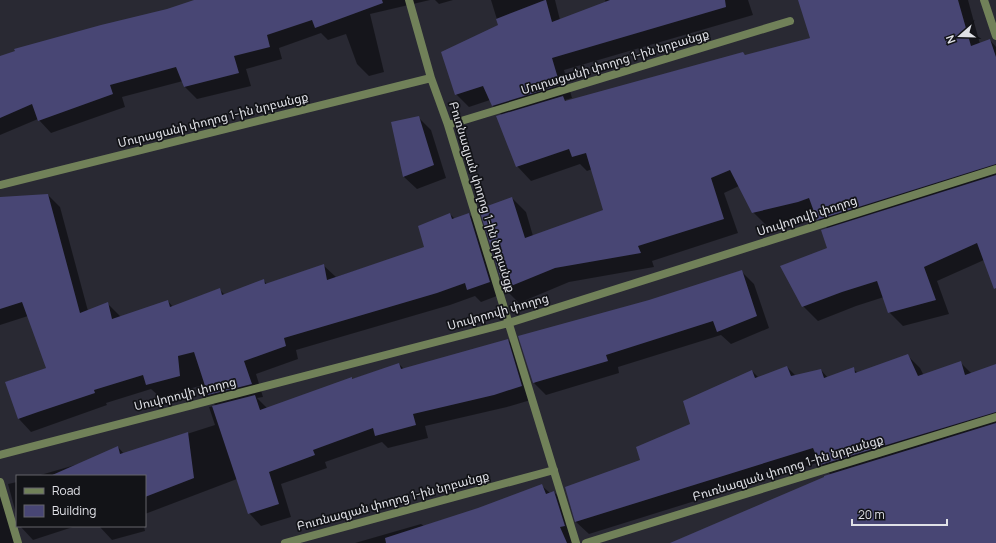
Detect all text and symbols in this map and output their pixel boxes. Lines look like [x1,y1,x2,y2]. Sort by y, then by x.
north arrow [940,16,980,56]
street label: Մուրացանի փողոց 1-ին նրբանցք [519,25,711,98]
text: N [942,33,959,46]
street label: Մուրացանի փողոց 1-ին նրբանցք [116,88,310,151]
street label: Բուռնազյան փողոց 1-ին նրբանցք [445,99,520,294]
street label: Սուվորովի փողոց [755,191,859,240]
street label: Սուվորովի փողոց [445,289,550,334]
street label: Սուվորովի փողոց [132,373,238,414]
street label: Բուռնազյան փողոց 1-ին նրբանցք [690,430,885,505]
street label: Բուռնազյան փողոց 1-ին նրբանցք [295,467,491,534]
legend [16,475,146,527]
text: Road [52,482,80,499]
scale bar [852,501,947,527]
text: Building [52,502,96,519]
text: 20 m [858,506,885,523]

